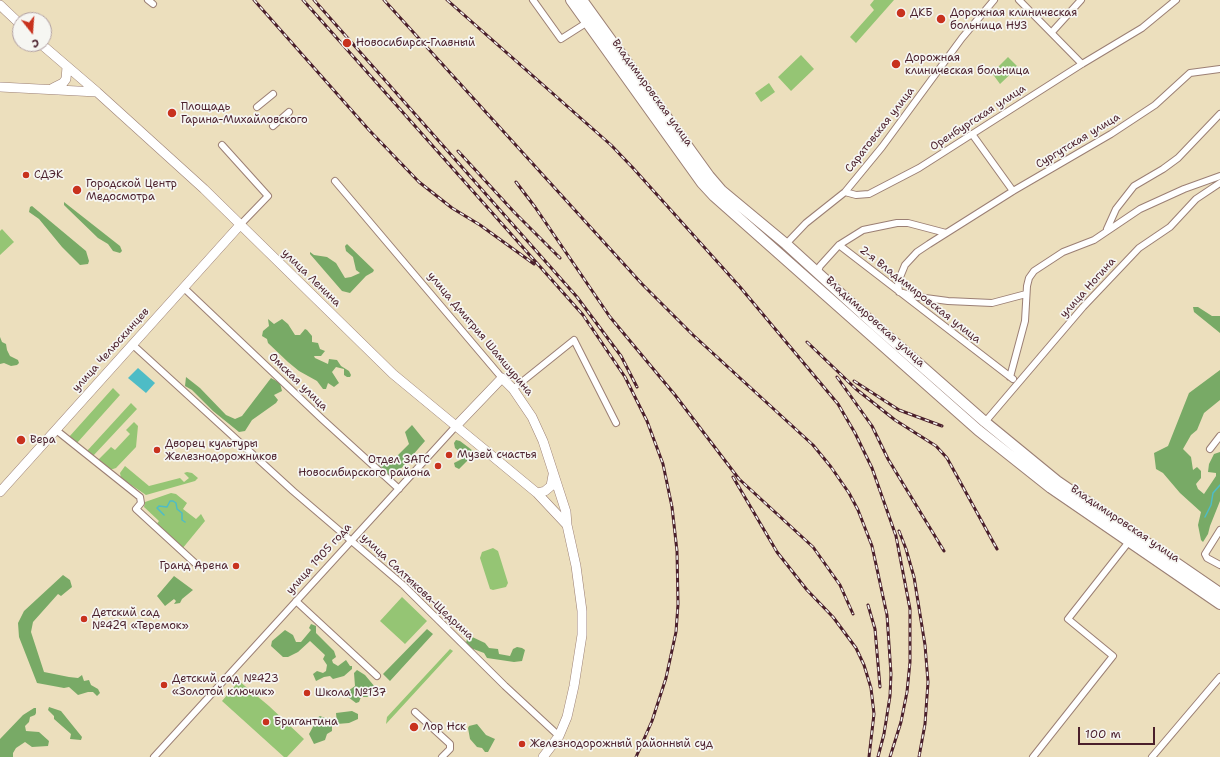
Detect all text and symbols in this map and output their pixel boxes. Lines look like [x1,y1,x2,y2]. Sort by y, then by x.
place label: ДКБ [910,6,932,20]
place label: Дорожная клиническая больница НУЗ [950,6,1077,32]
marker: ДКБ [895,7,907,19]
north arrow [12,12,52,52]
marker: Дорожная клиническая больница НУЗ [935,13,947,25]
text: С [30,35,41,51]
place label: Новосибирск-Главный [356,36,475,50]
marker: Новосибирск-Главный [341,37,353,49]
street label: Владимировская улица [609,37,695,149]
place label: Дорожная клиническая больница [905,51,1029,77]
marker: Дорожная клиническая больница [890,58,902,70]
street label: Оренбургская улица [928,82,1028,154]
street label: Саратовская улица [843,85,917,175]
place label: Площадь Гарина-Михайловского [181,100,308,126]
marker: Площадь Гарина-Михайловского [166,107,178,119]
street label: Сургутская улица [1034,111,1122,171]
place label: СДЭК [34,168,63,182]
marker: СДЭК [21,170,31,180]
place label: Городской Центр Медосмотра [86,177,177,203]
marker: Городской Центр Медосмотра [71,184,83,196]
street label: 2-я Владимировская улица [857,244,983,346]
street label: улица Ленина [279,246,343,310]
street label: улица Ногина [1058,255,1118,321]
street label: улица Дмитрия Шамшурина [424,269,536,399]
street label: Владимировская улица [823,274,927,370]
street label: улица Челюскинцев [70,305,152,395]
street label: Омская улица [266,350,330,414]
place label: Вера [30,433,56,447]
marker: Вера [15,434,27,446]
place label: Дворец культуры Железнодорожников [165,437,277,463]
marker: Дворец культуры Железнодорожников [152,445,162,455]
place label: Музей счастья [457,448,537,462]
marker: Музей счастья [444,450,454,460]
place label: Отдел ЗАГС Новосибирского района [298,453,430,479]
marker: Отдел ЗАГС Новосибирского района [433,461,443,471]
street label: Владимировская улица [1068,483,1182,565]
street label: улица 1905 года [284,521,354,597]
street label: улица Салтыкова-Щедрина [358,531,476,643]
place label: Гранд Арена [160,559,228,573]
marker: Гранд Арена [231,561,241,571]
place label: Детский сад №429 «Теремок» [92,606,189,632]
marker: Детский сад №429 «Теремок» [79,614,89,624]
place label: Детский сад №423 «Золотой ключик» [172,672,279,698]
marker: Детский сад №423 «Золотой ключик» [159,680,169,690]
place label: Школа №137 [315,686,386,700]
marker: Школа №137 [302,688,312,698]
place label: Бригантина [274,715,338,729]
marker: Бригантина [261,717,271,727]
scale bar [1080,719,1157,745]
place label: Лор Нск [423,720,466,734]
marker: Лор Нск [408,721,420,733]
text: 100 m [1085,726,1121,742]
place label: Железнодорожный районный суд [530,737,713,751]
marker: Железнодорожный районный суд [517,739,527,749]

